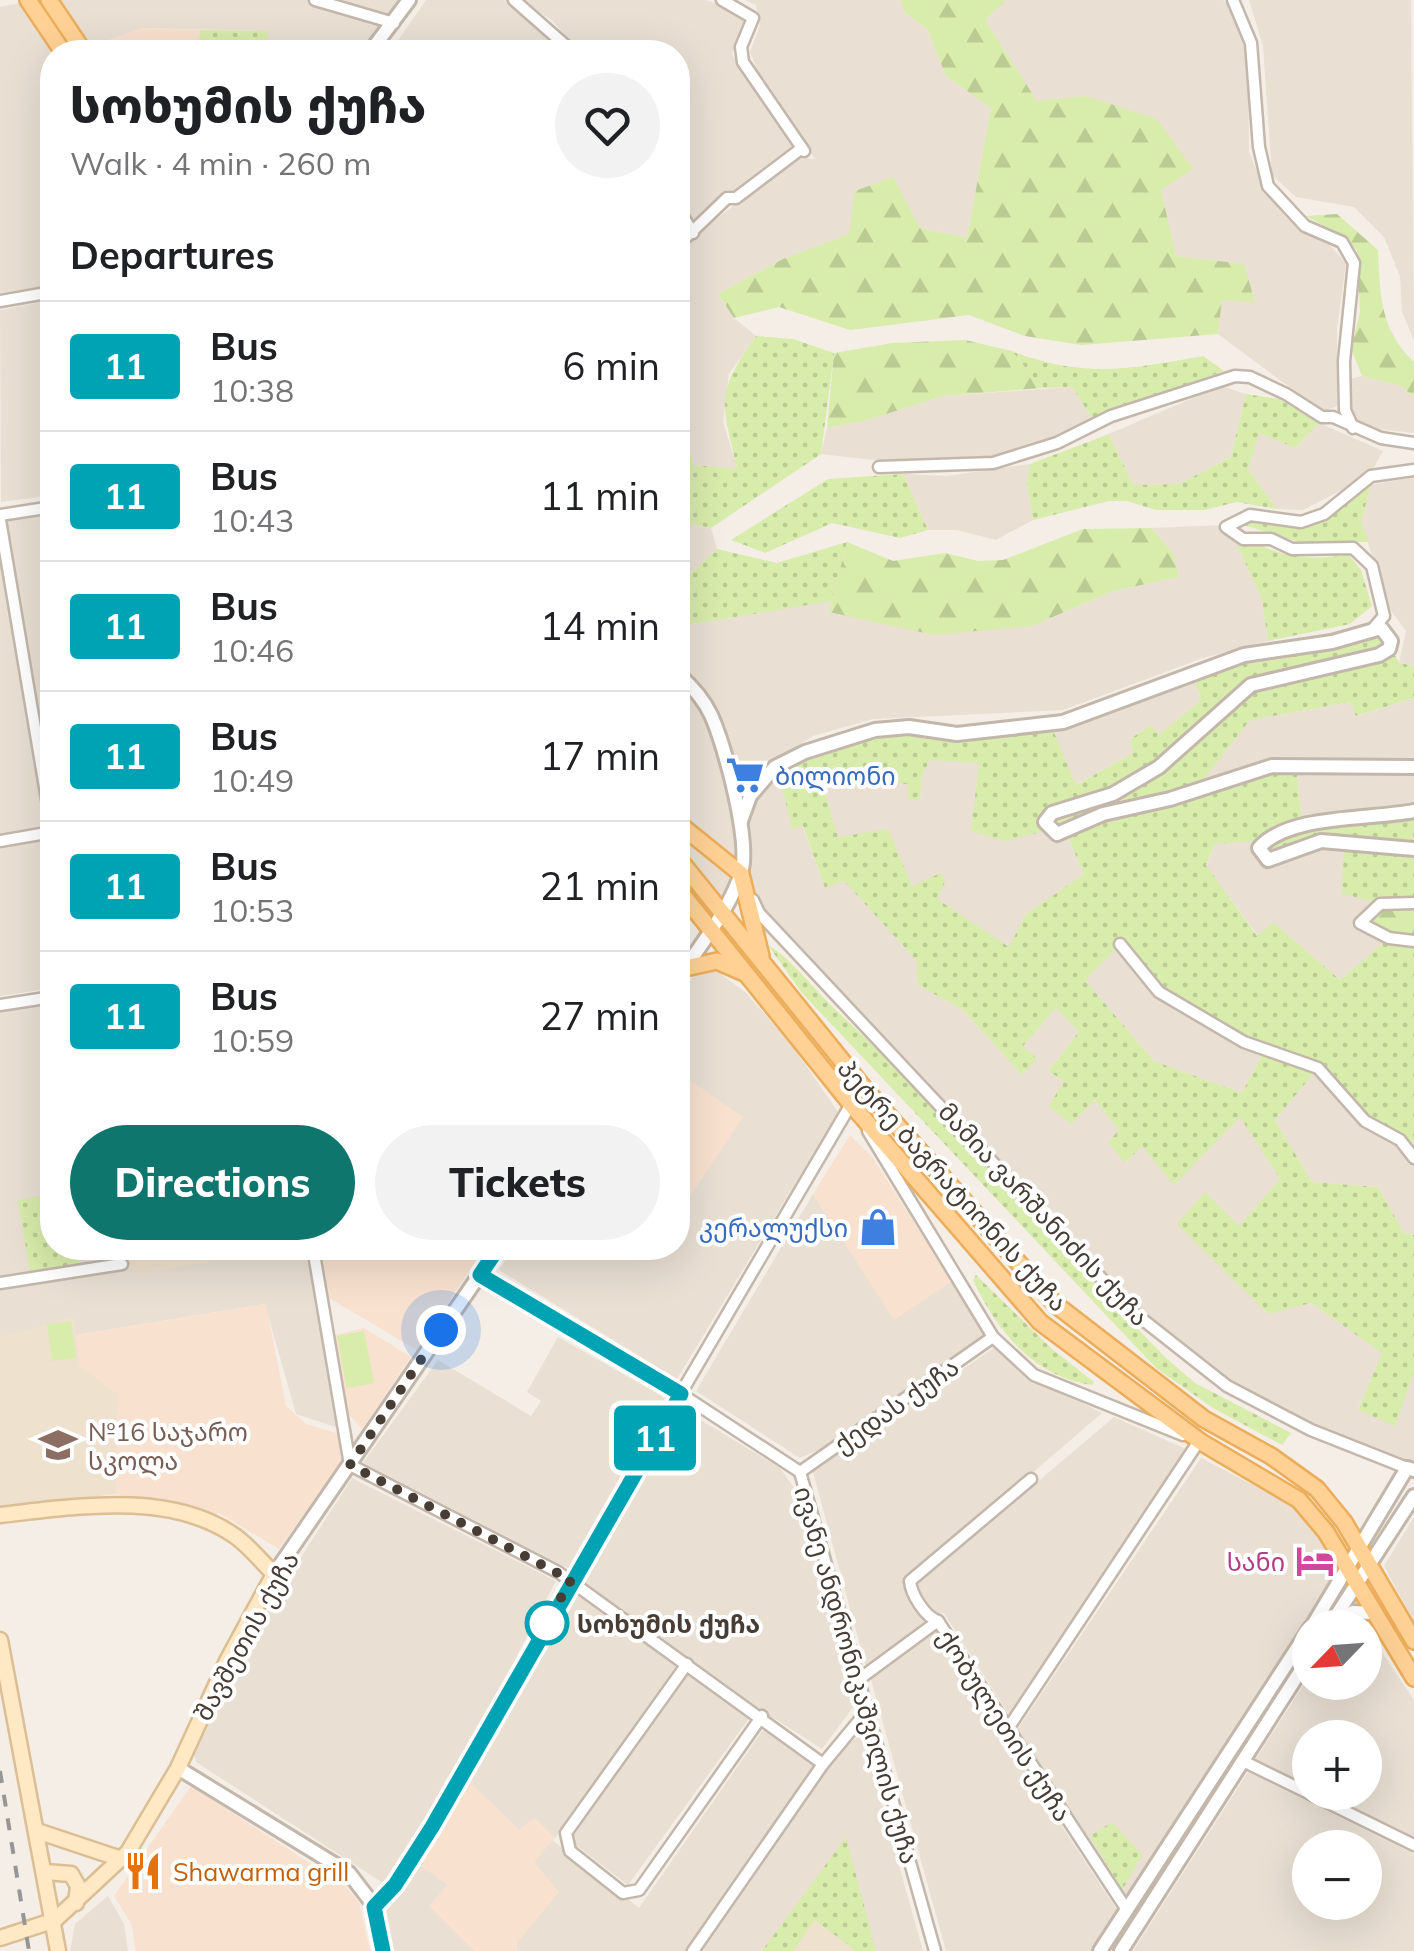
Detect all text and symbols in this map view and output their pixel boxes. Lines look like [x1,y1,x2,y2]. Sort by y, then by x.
button: heart [555,73,660,178]
text: სოხუმის ქუჩა [70,75,426,135]
text: Walk · 4 min · 260 m [70,143,371,183]
text: Departures [70,231,274,279]
text: Bus [210,322,278,370]
text: 6 min [563,342,660,390]
text: 11 [104,344,146,388]
text: 10:38 [210,370,294,410]
text: Bus [210,452,278,500]
text: 11 min [540,472,660,520]
text: 11 [104,474,146,518]
text: 10:43 [210,500,294,540]
text: Bus [210,582,278,630]
text: 14 min [540,602,660,650]
text: 11 [104,604,146,648]
text: 10:46 [210,630,294,670]
text: Bus [210,712,278,760]
text: 17 min [540,732,660,780]
text: 11 [104,734,146,778]
supermarket icon: ბილიონი [724,754,766,796]
text: 10:49 [210,760,294,800]
place label: ბილიონი [775,760,896,792]
text: Bus [210,842,278,890]
text: 21 min [540,862,660,910]
text: 11 [104,864,146,908]
text: 10:53 [210,890,294,930]
text: Bus [210,972,278,1020]
text: 27 min [540,992,660,1040]
text: 11 [104,994,146,1038]
text: 10:59 [210,1020,294,1060]
street label: პეტრე ბაგრატიონის ქუჩა [832,1053,1074,1317]
street label: მამია ვარშანიძის ქუჩა [932,1096,1156,1332]
button: Directions [70,1125,355,1240]
button: Tickets [375,1125,660,1240]
shop icon: კერალუქსი [857,1206,899,1248]
place label: კერალუქსი [699,1212,848,1244]
your location [416,1305,466,1355]
street label: ქედას ქუჩა [828,1351,965,1460]
line badge: 11 [610,1406,700,1470]
place label: №16 საჯარო სკოლა [88,1416,248,1477]
text: 11 [634,1416,676,1460]
school or university icon: №16 საჯარო სკოლა [37,1424,79,1466]
street label: ივანე ანდრონიკაშვილის ქუჩა [787,1483,926,1868]
hotel icon: სანი [1294,1540,1336,1582]
street label: შავშეთის ქუჩა [187,1546,305,1726]
place label: სანი [1227,1546,1285,1577]
marker: სოხუმის ქუჩა [526,1602,568,1644]
place label: სოხუმის ქუჩა [577,1608,760,1639]
north arrow [1292,1610,1382,1700]
map controls [1292,1610,1382,1920]
street label: ქობულეთის ქუჩა [930,1623,1079,1827]
button: + [1292,1720,1382,1810]
button: − [1292,1830,1382,1920]
restaurant icon: Shawarma grill [122,1850,164,1892]
place label: Shawarma grill [173,1856,349,1887]

